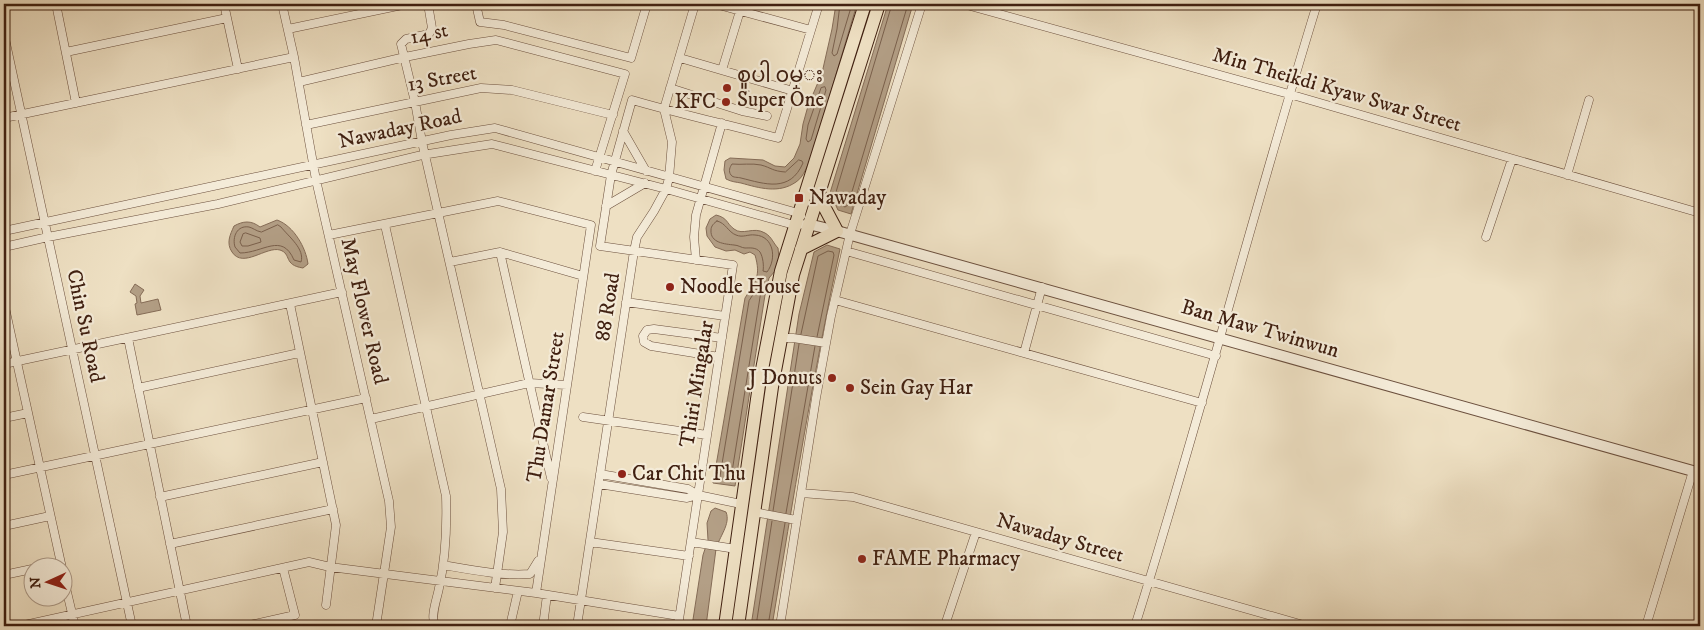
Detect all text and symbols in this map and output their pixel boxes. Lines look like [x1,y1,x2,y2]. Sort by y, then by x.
street label: 14 st [408,17,451,51]
street label: Min Theikdi Kyaw Swar Street [1210,42,1465,138]
street label: 13 Street [405,60,479,98]
place label: စူပါ ၀မ္း Super One [737,60,824,113]
marker: စူပါ ၀မ္း Super One [721,82,733,94]
place label: KFC [674,89,716,115]
marker: KFC [720,96,732,108]
street label: Nawaday Road [336,103,464,155]
place label: Nawaday [809,185,887,211]
marker: Nawaday [793,192,805,204]
street label: May Flower Road [334,235,394,387]
street label: Chin Su Road [60,267,110,385]
street label: 88 Road [590,270,626,343]
place label: Noodle House [680,274,801,300]
marker: Noodle House [664,281,676,293]
street label: Ban Maw Twinwun [1178,294,1342,364]
street label: Thiri Mingalar [674,319,720,449]
street label: Thu Damar Street [521,329,571,484]
place label: J Donuts [746,365,822,391]
marker: J Donuts [826,372,838,384]
place label: Sein Gay Har [860,375,973,401]
marker: Sein Gay Har [844,382,856,394]
place label: Car Chit Thu [632,461,746,487]
marker: Car Chit Thu [616,468,628,480]
street label: Nawaday Street [993,507,1127,569]
place label: FAME Pharmacy [872,546,1021,572]
marker: FAME Pharmacy [856,553,868,565]
north arrow [22,558,72,608]
text: N [27,576,45,589]

